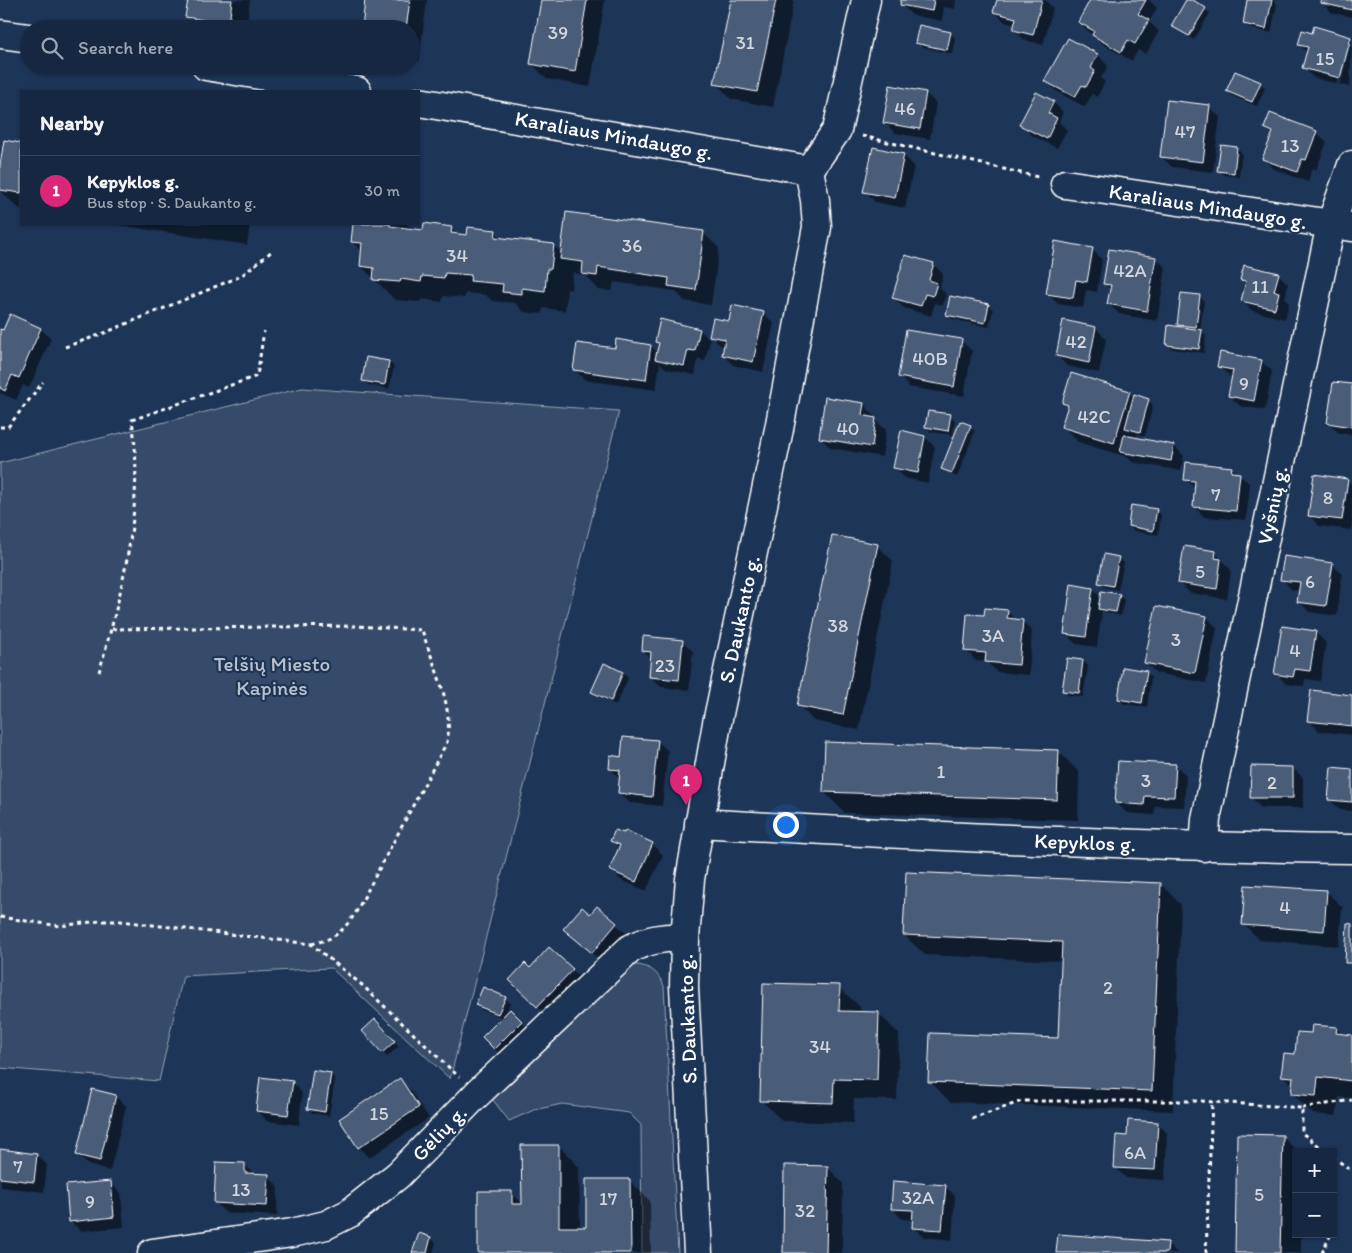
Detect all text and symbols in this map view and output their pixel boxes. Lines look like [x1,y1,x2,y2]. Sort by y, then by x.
search box [20,20,420,75]
house number: 39 [548,21,568,44]
house number: 31 [735,31,755,54]
icon: search [38,34,66,62]
text: Search here [78,36,173,59]
house number: 15 [1316,47,1334,70]
house number: 46 [894,97,916,120]
street label: Karaliaus Mindaugo g. [513,105,715,165]
text: Nearby [40,110,104,135]
house number: 47 [1175,120,1195,143]
house number: 13 [1280,134,1300,157]
text: Kepyklos g. [87,170,179,193]
street label: Karaliaus Mindaugo g. [1107,178,1309,234]
text: 1 [52,181,60,200]
text: 30 m [364,181,400,200]
text: Bus stop · S. Daukanto g. [87,193,256,212]
house number: 36 [622,234,642,257]
house number: 34 [446,244,468,267]
house number: 42A [1113,259,1147,282]
house number: 11 [1251,275,1269,298]
house number: 42 [1065,330,1087,353]
house number: 40B [912,347,948,370]
house number: 9 [1239,372,1249,395]
house number: 42C [1077,405,1111,428]
house number: 40 [836,417,860,440]
street label: Vyšnių g. [1251,463,1293,547]
house number: 7 [1211,483,1221,506]
house number: 8 [1323,486,1333,509]
street label: S. Daukanto g. [713,553,765,685]
house number: 5 [1195,560,1205,583]
house number: 6 [1305,570,1315,593]
house number: 38 [828,614,848,637]
house number: 3A [982,624,1004,647]
house number: 3 [1171,628,1181,651]
house number: 4 [1289,639,1301,662]
park label: Telšių Miesto Kapinės [214,651,330,700]
house number: 23 [655,654,675,677]
house number: 1 [937,760,946,783]
pin: 1 [670,764,702,805]
house number: 3 [1141,769,1151,792]
house number: 2 [1267,771,1277,794]
your location [773,812,799,838]
street label: Kepyklos g. [1034,828,1136,856]
house number: 4 [1279,896,1291,919]
street label: S. Daukanto g. [672,954,702,1084]
house number: 2 [1103,976,1113,999]
house number: 34 [809,1035,831,1058]
street label: Gėlių g. [406,1100,472,1166]
house number: 15 [370,1102,388,1125]
house number: 6A [1124,1141,1146,1164]
map controls [1292,1148,1337,1238]
button: + [1292,1148,1337,1193]
house number: 7 [13,1155,23,1178]
house number: 13 [231,1178,251,1201]
house number: 5 [1254,1183,1264,1206]
house number: 32A [902,1186,934,1209]
house number: 17 [599,1187,617,1210]
house number: 9 [85,1190,95,1213]
button: − [1292,1193,1337,1238]
house number: 32 [795,1199,815,1222]

